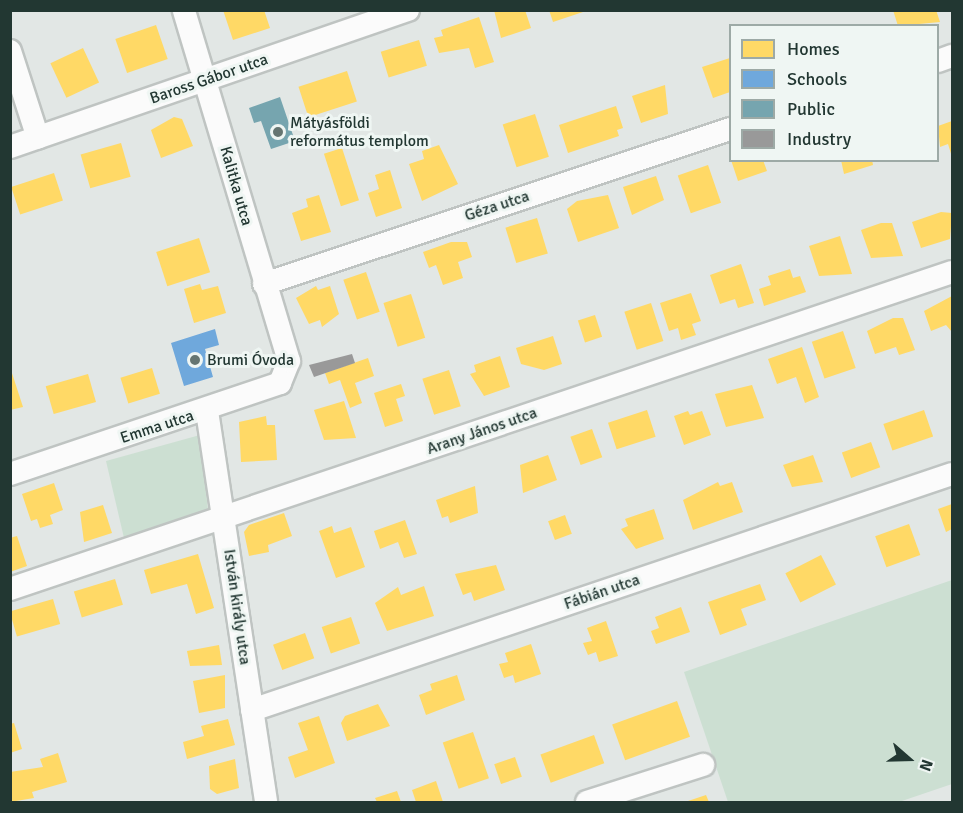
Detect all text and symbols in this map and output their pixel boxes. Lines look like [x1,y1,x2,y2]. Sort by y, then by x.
legend [729,24,939,162]
text: Homes [787,38,840,60]
street label: Baross Gábor utca [147,50,271,108]
text: Schools [787,68,847,90]
text: Public [787,98,835,120]
place label: Mátyásföldi református templom [290,113,429,151]
marker: Mátyásföldi református templom [271,125,285,139]
text: Industry [787,128,851,150]
street label: Kalitka utca [216,144,256,228]
street label: Géza utca [462,187,532,225]
place label: Brumi Óvoda [207,350,294,370]
marker: Brumi Óvoda [188,353,202,367]
street label: Arany János utca [424,403,540,459]
street label: Emma utca [118,406,196,448]
street label: István király utca [219,548,255,666]
street label: Fábián utca [562,570,642,614]
north arrow [879,729,939,789]
text: N [915,756,937,774]

